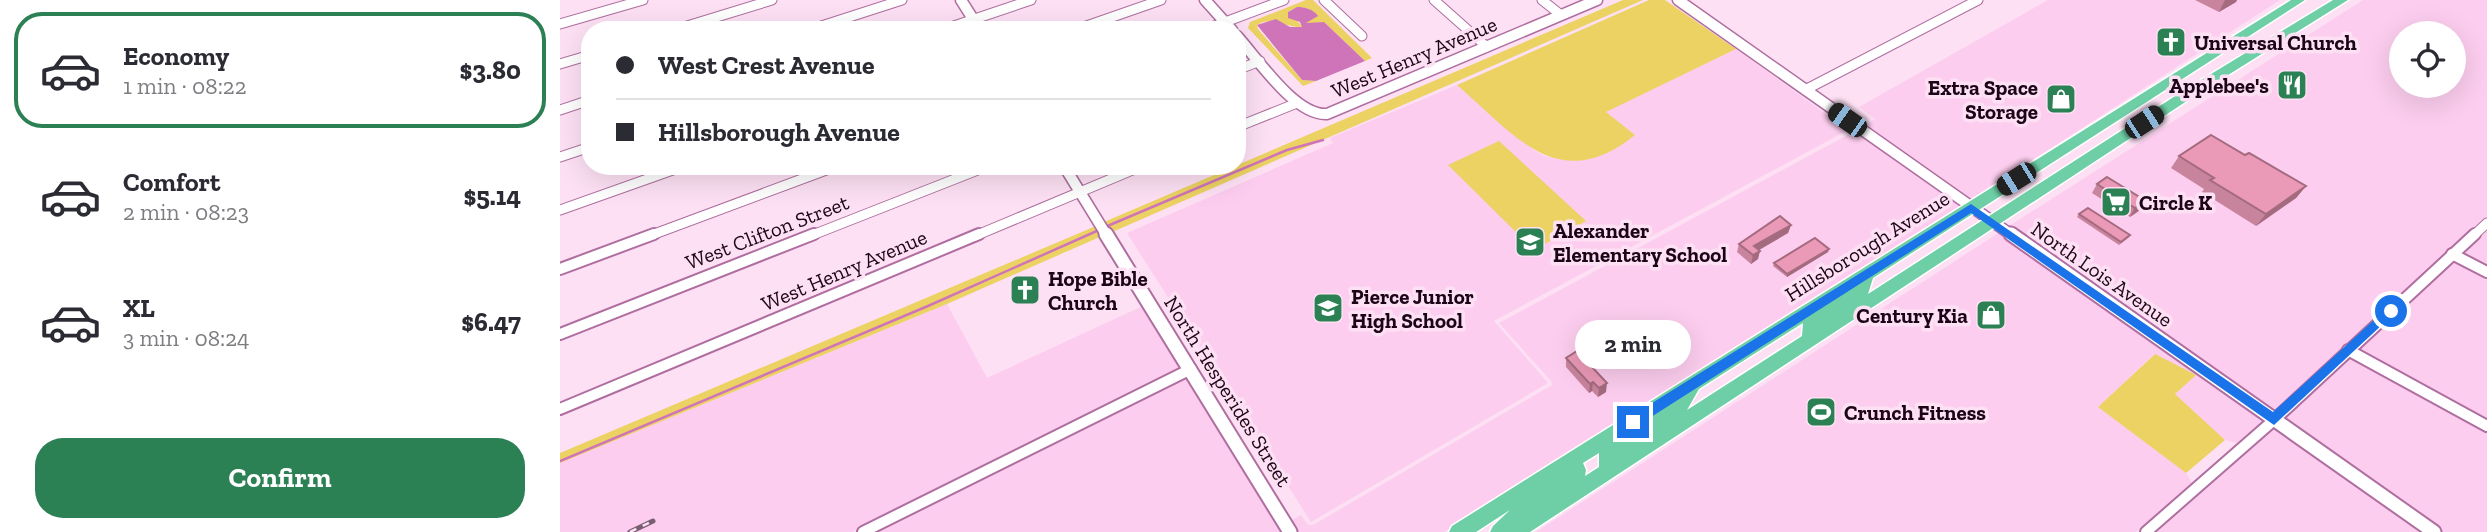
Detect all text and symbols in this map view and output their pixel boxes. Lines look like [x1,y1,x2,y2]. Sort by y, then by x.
street label: West Henry Avenue [1328,11,1501,103]
map controls [2389,21,2466,98]
button: locate [2389,21,2466,98]
church icon: Universal Church [2154,25,2188,59]
place label: Universal Church [2194,30,2357,55]
icon: car [39,39,102,102]
text: Economy [123,40,229,72]
text: West Crest Avenue [658,49,875,81]
text: $3.80 [459,54,521,86]
restaurant icon: Applebee's [2275,68,2309,102]
text: 1 min · 08:22 [123,72,247,100]
place label: Applebee's [2169,73,2269,98]
place label: Extra Space Storage [1928,75,2038,124]
shop icon: Extra Space Storage [2044,82,2078,116]
car [1824,99,1871,141]
car [2121,102,2168,142]
text: Hillsborough Avenue [658,116,900,148]
car [1993,159,2040,199]
icon: car [39,165,102,228]
text: Comfort [123,166,220,198]
text: $5.14 [463,180,521,212]
street label: Hillsborough Avenue [1780,185,1954,307]
supermarket icon: Circle K [2099,185,2133,219]
street label: West Clifton Street [682,189,852,275]
place label: Circle K [2139,190,2212,215]
text: 2 min · 08:23 [123,198,249,226]
street label: North Lois Avenue [2027,216,2178,332]
place label: Alexander Elementary School [1553,218,1727,267]
street label: West Henry Avenue [758,224,931,316]
school or university icon: Alexander Elementary School [1513,225,1547,259]
place label: Hope Bible Church [1048,266,1148,315]
church icon: Hope Bible Church [1008,273,1042,307]
place label: Pierce Junior High School [1351,284,1474,333]
icon: car [39,291,102,354]
street label: North Hesperides Street [1159,291,1297,491]
school or university icon: Pierce Junior High School [1311,291,1345,325]
text: XL [123,292,155,324]
route start [2375,295,2407,327]
shop icon: Century Kia [1974,298,2008,332]
place label: Century Kia [1856,303,1968,328]
text: $6.47 [461,306,521,338]
callout: 2 min [1575,320,1691,370]
text: 3 min · 08:24 [123,324,249,352]
text: 2 min [1604,330,1662,358]
sports icon: Crunch Fitness [1804,395,1838,429]
place label: Crunch Fitness [1844,400,1986,425]
route end [1617,406,1649,438]
button: Confirm [35,438,525,518]

